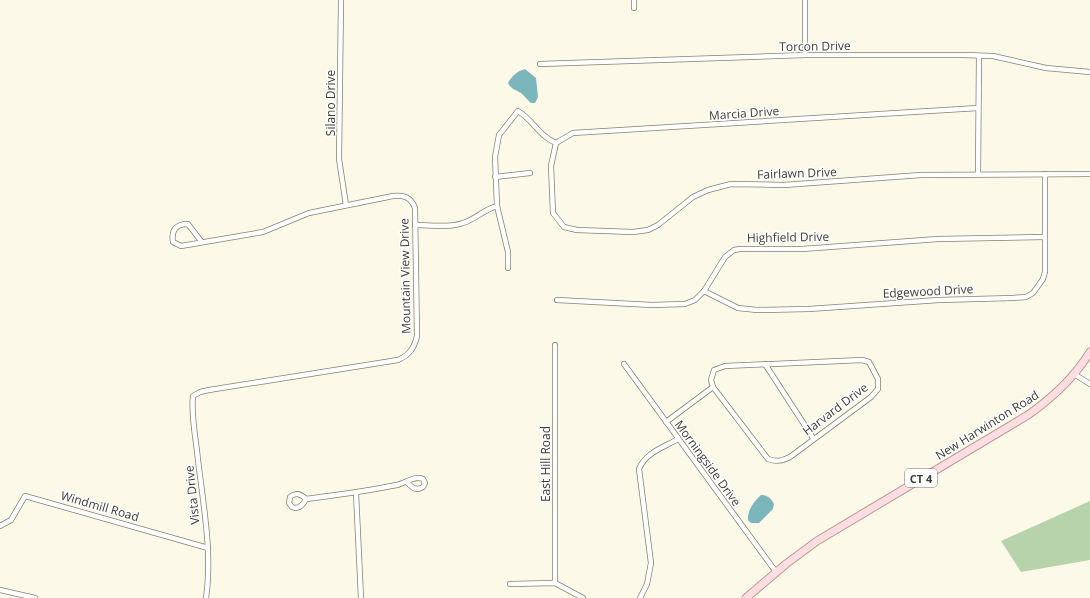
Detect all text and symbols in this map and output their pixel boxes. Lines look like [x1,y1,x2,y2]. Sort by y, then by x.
street label: Torcon Drive [779,37,851,55]
street label: Silano Drive [322,70,339,136]
street label: Marcia Drive [708,102,780,124]
street label: Fairlawn Drive [757,163,837,183]
street label: Mountain View Drive [395,218,415,334]
street label: Highfield Drive [747,228,830,246]
street label: Edgewood Drive [882,280,974,302]
street label: Harvard Drive [799,379,871,439]
street label: New Harwinton Road [932,386,1042,464]
street label: Morningside Drive [671,417,745,510]
street label: East Hill Road [537,426,554,502]
street label: Vista Drive [180,464,204,525]
road number: CT 4 [905,469,937,487]
street label: Windmill Road [59,487,141,525]

